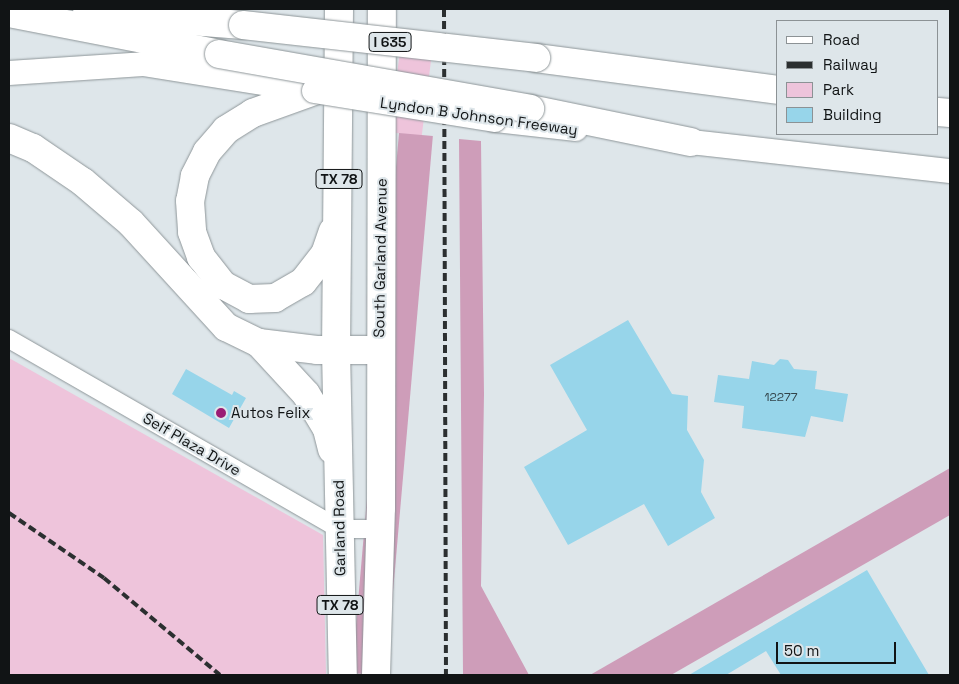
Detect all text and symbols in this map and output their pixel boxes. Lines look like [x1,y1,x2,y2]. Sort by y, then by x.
legend [776,20,939,135]
text: Road [823,30,860,49]
road number: I 635 [368,31,412,54]
text: Railway [823,55,878,74]
text: Park [823,80,854,99]
street label: Lyndon B Johnson Freeway [379,93,579,139]
text: Building [823,105,882,124]
road number: TX 78 [315,168,363,190]
street label: South Garland Avenue [370,178,390,338]
house number: 12277 [765,391,797,405]
place label: Autos Felix [231,404,310,422]
marker: Autos Felix [215,407,227,419]
street label: Self Plaza Drive [140,409,244,479]
street label: Garland Road [329,480,349,576]
road number: TX 78 [316,594,364,616]
scale bar [779,632,899,664]
text: 50 m [784,641,819,660]

